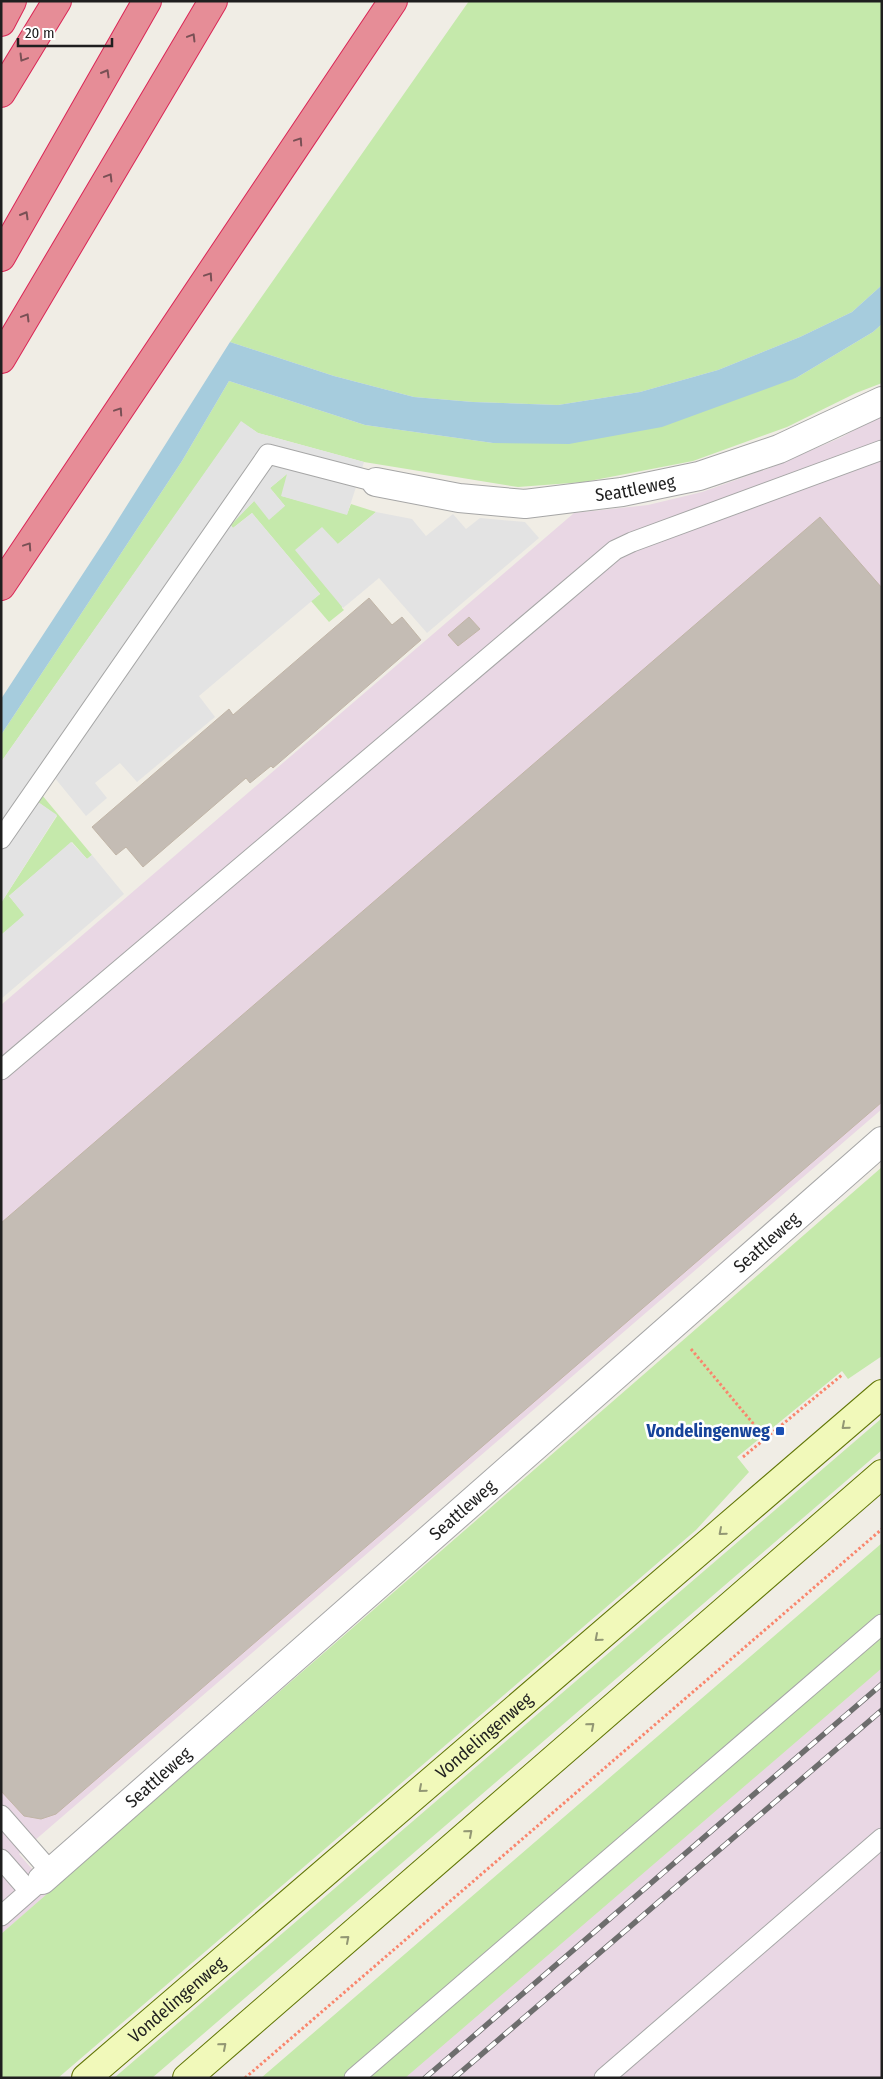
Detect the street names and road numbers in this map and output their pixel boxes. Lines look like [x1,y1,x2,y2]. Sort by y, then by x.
street label: Seattleweg [594,470,678,506]
street label: Seattleweg [729,1207,805,1278]
street label: Seattleweg [425,1475,500,1545]
street label: Vondelingenweg [431,1688,538,1784]
street label: Seattleweg [121,1742,196,1813]
street label: Vondelingenweg [124,1952,230,2048]

